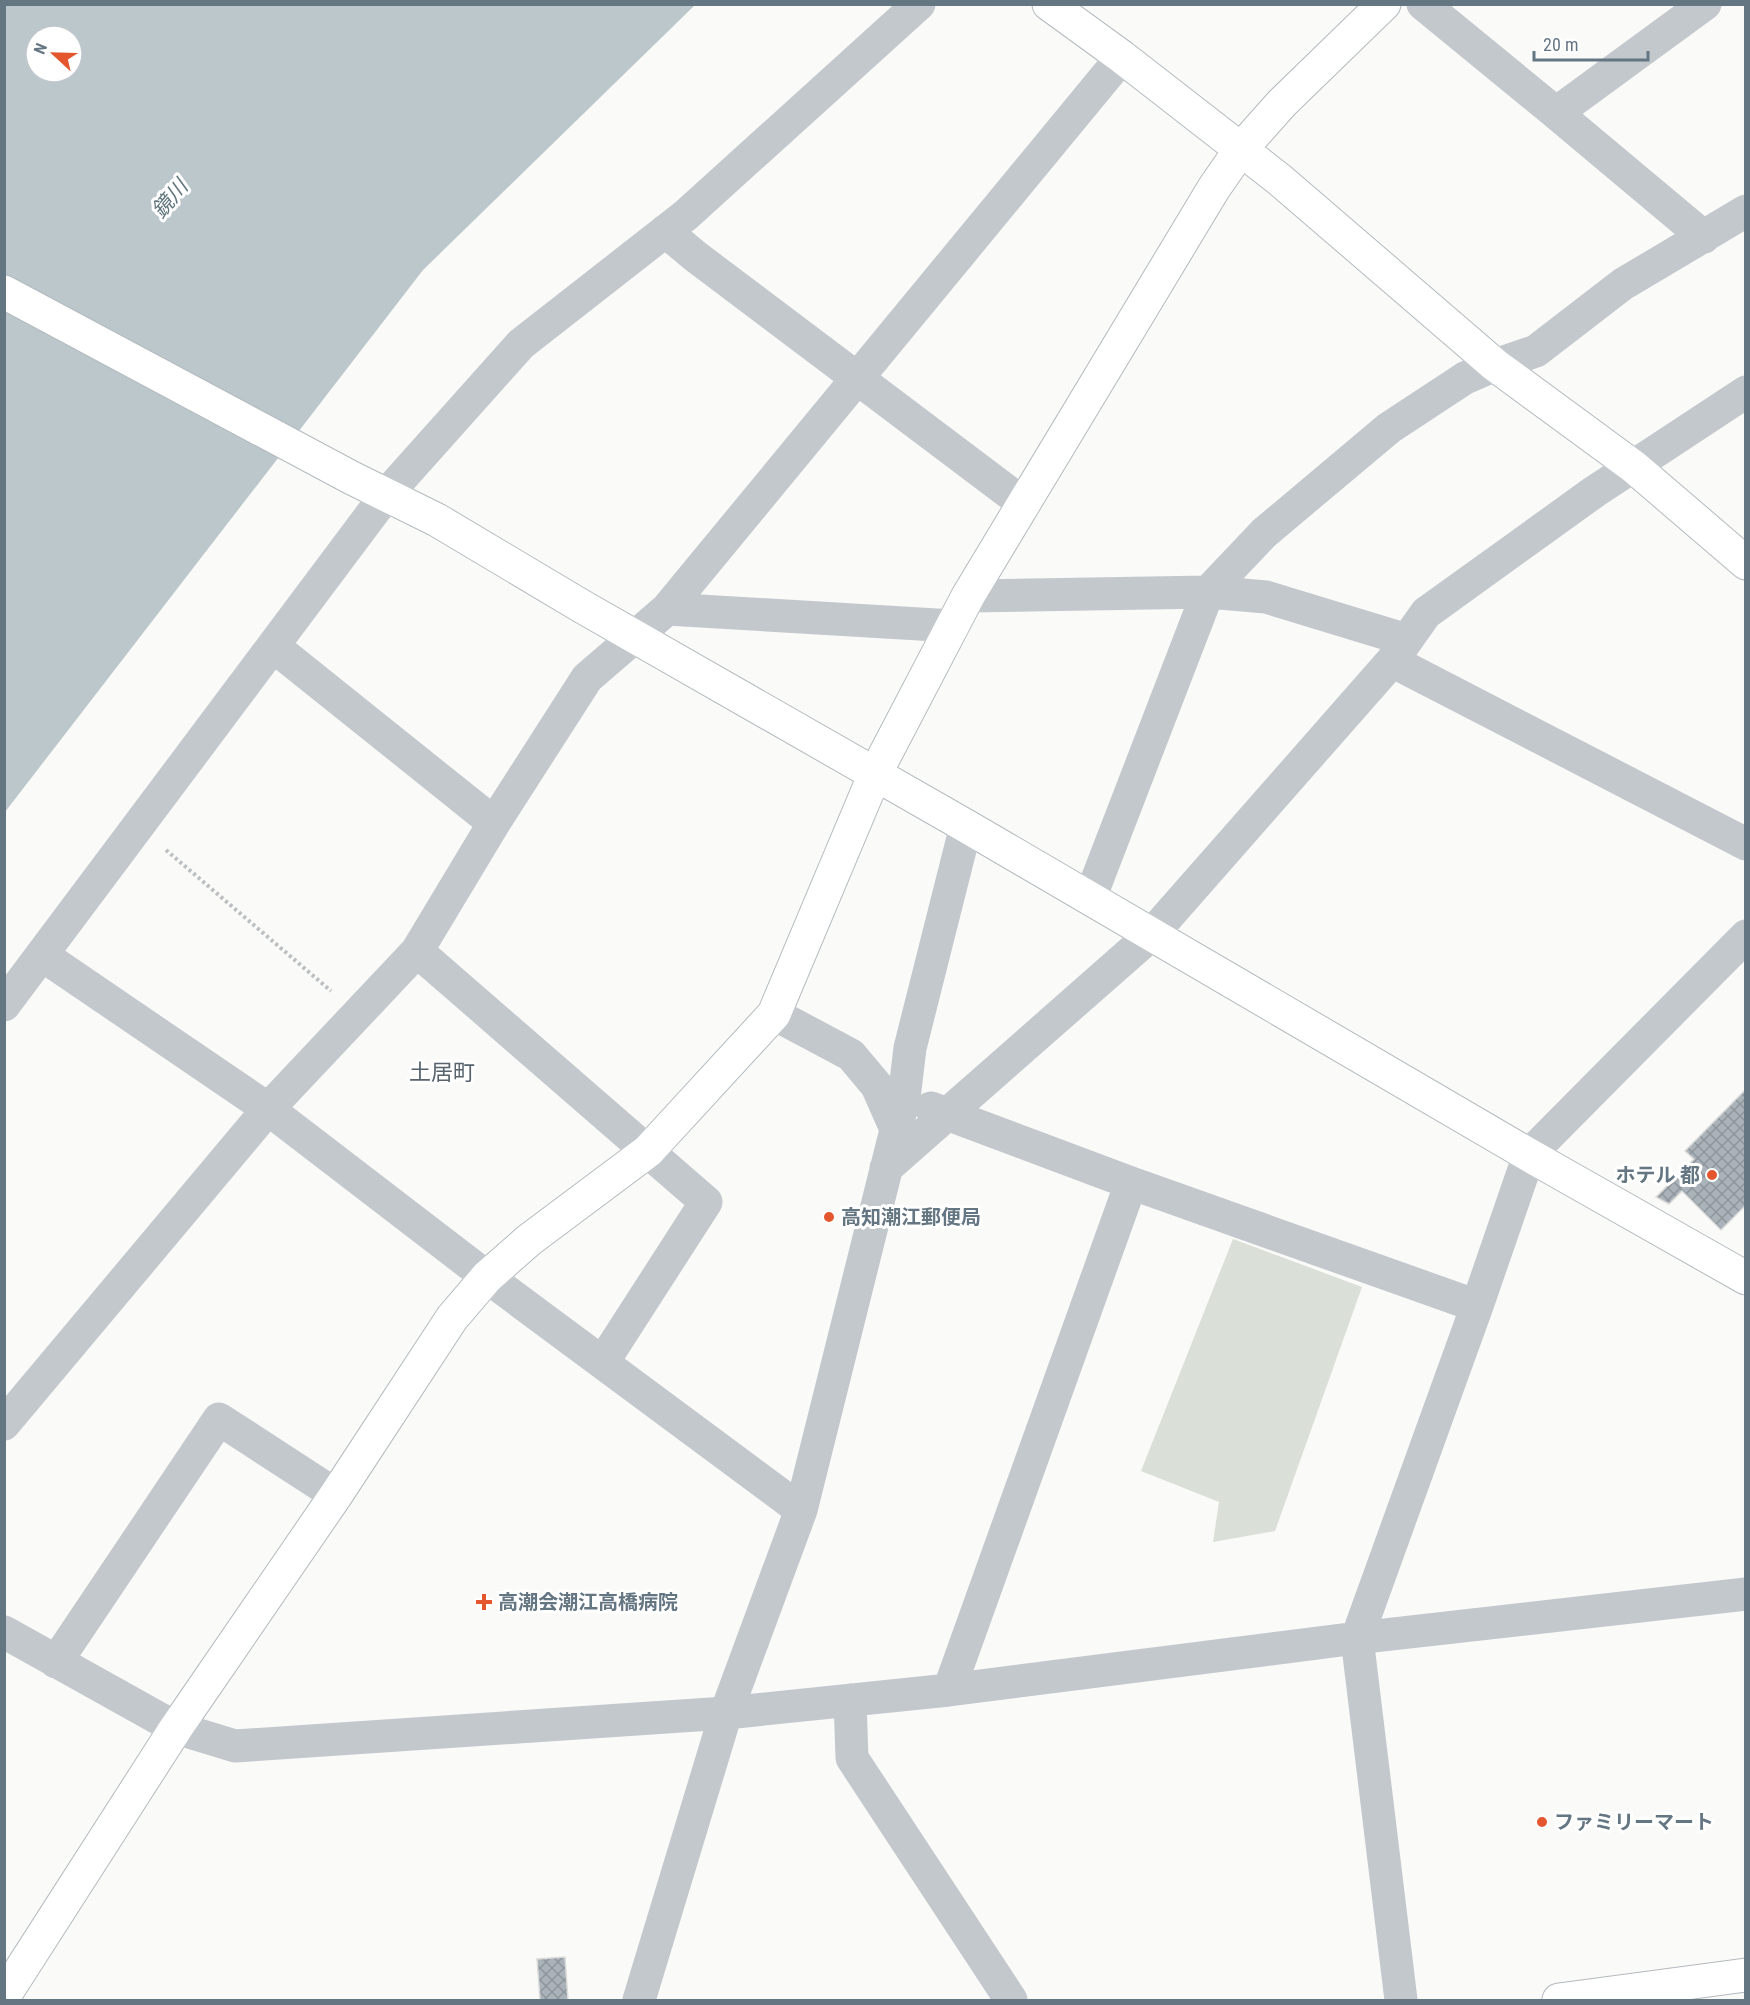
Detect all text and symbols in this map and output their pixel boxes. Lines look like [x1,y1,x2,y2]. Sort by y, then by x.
north arrow [24,24,84,84]
scale bar [1534,24,1648,62]
text: 20 m [1543,34,1578,55]
text: N [30,40,51,57]
water label: 鏡川 [147,174,194,223]
district label: 土居町 [409,1060,475,1085]
place label: ホテル 都 [1615,1163,1700,1187]
marker: ホテル 都 [1705,1168,1719,1182]
place label: 高知潮江郵便局 [841,1205,981,1229]
marker: 高知潮江郵便局 [822,1210,836,1224]
place label: 高潮会潮江高橋病院 [498,1590,678,1614]
marker: 高潮会潮江高橋病院 [475,1593,493,1611]
place label: ファミリーマート [1554,1810,1714,1834]
marker: ファミリーマート [1535,1815,1549,1829]

